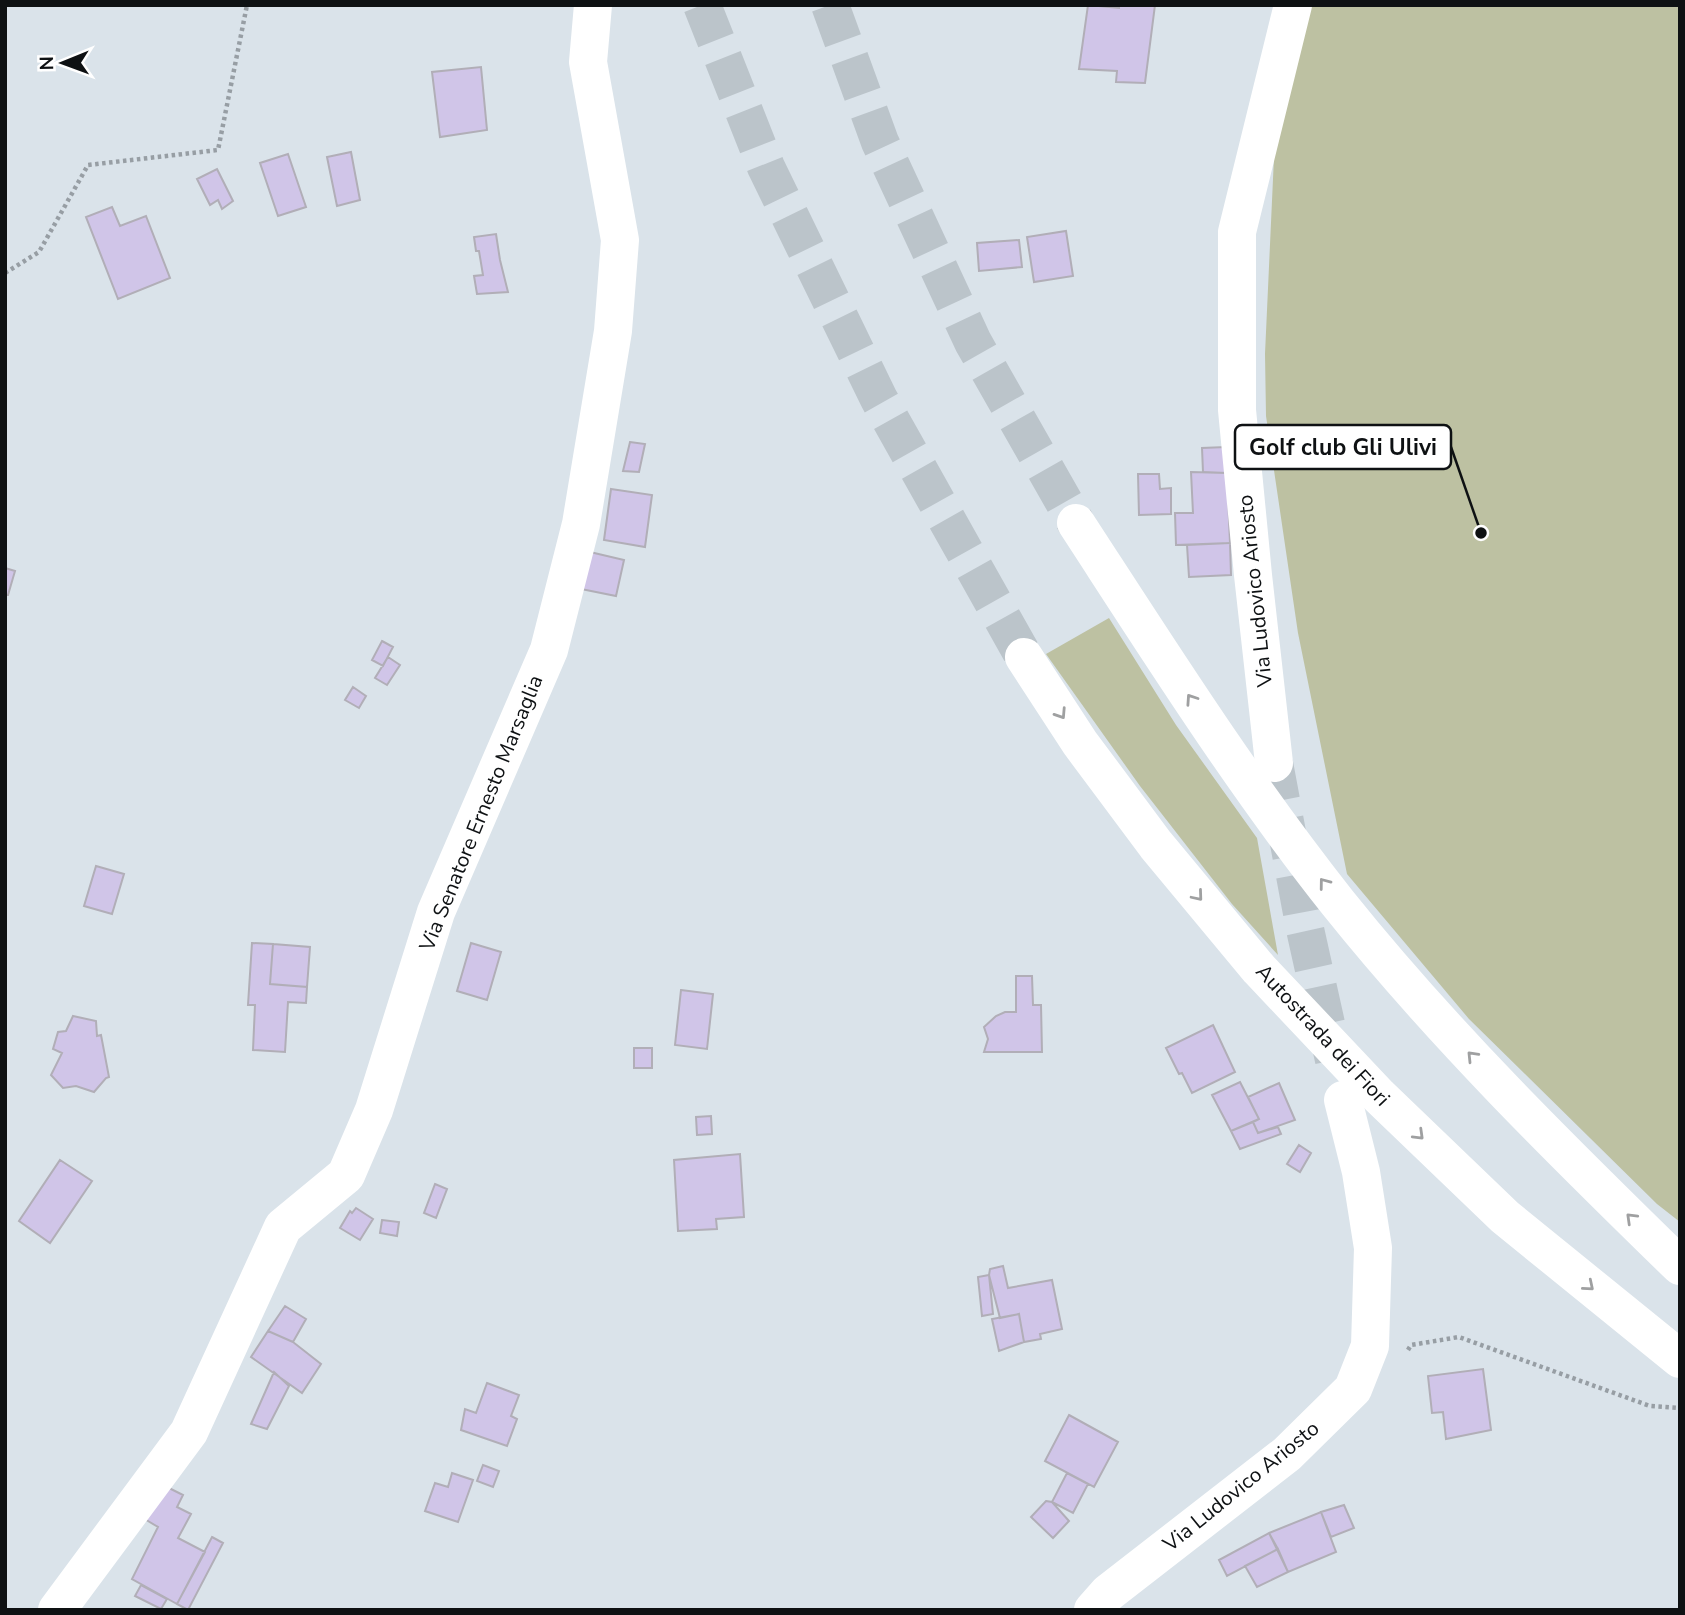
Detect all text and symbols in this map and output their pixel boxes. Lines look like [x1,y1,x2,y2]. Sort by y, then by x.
north arrow [28,28,98,98]
text: N [34,56,60,71]
callout: Golf club Gli Ulivi [1235,425,1451,469]
text: Golf club Gli Ulivi [1249,432,1437,463]
street label: Via Ludovico Ariosto [1231,493,1279,690]
street label: Via Senatore Ernesto Marsaglia [412,671,549,956]
one-way arrow [1186,693,1199,706]
one-way arrow [1053,706,1066,719]
one-way arrow [1319,878,1332,891]
one-way arrow [1190,887,1202,900]
street label: Autostrada dei Fiori [1250,958,1396,1112]
one-way arrow [1467,1051,1480,1064]
one-way arrow [1411,1126,1424,1139]
one-way arrow [1626,1214,1639,1227]
one-way arrow [1580,1278,1593,1290]
street label: Via Ludovico Ariosto [1156,1414,1325,1558]

